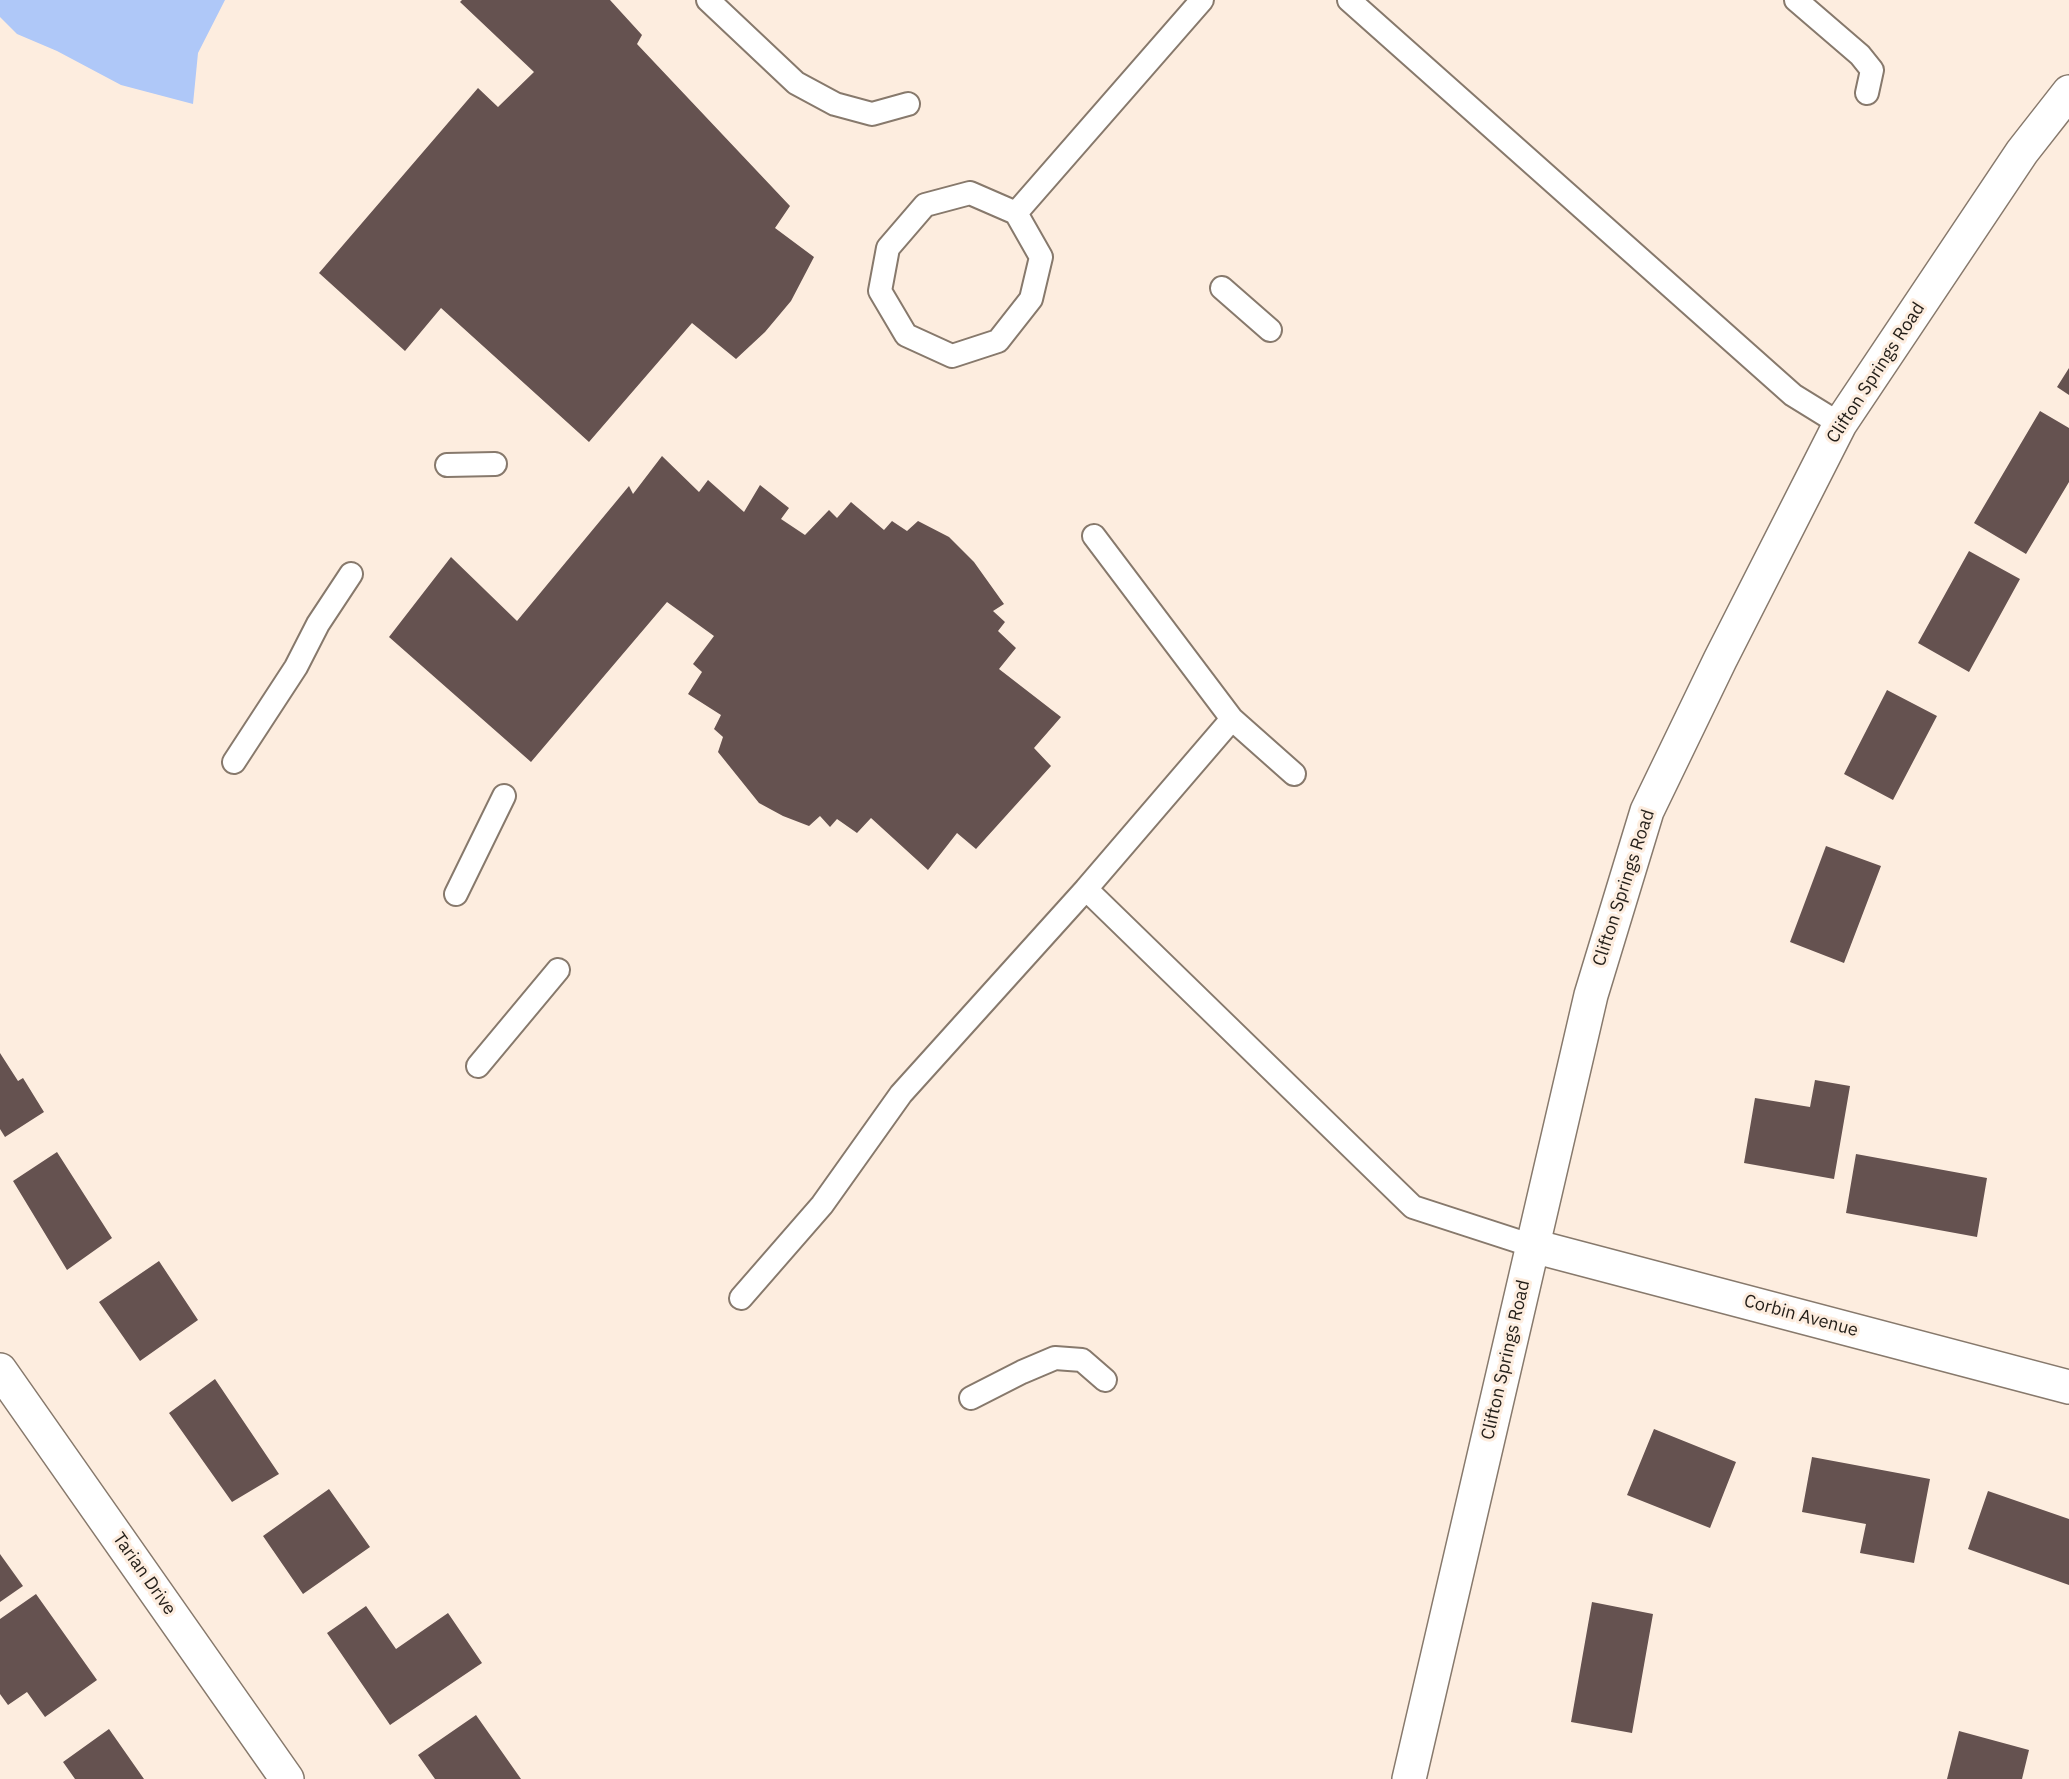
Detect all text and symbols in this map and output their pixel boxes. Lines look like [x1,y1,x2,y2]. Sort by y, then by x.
street label: Clifton Springs Road [1822,299,1930,447]
street label: Clifton Springs Road [1588,807,1660,969]
street label: Clifton Springs Road [1477,1278,1535,1442]
street label: Corbin Avenue [1742,1290,1860,1342]
street label: Tarian Drive [108,1529,180,1619]

